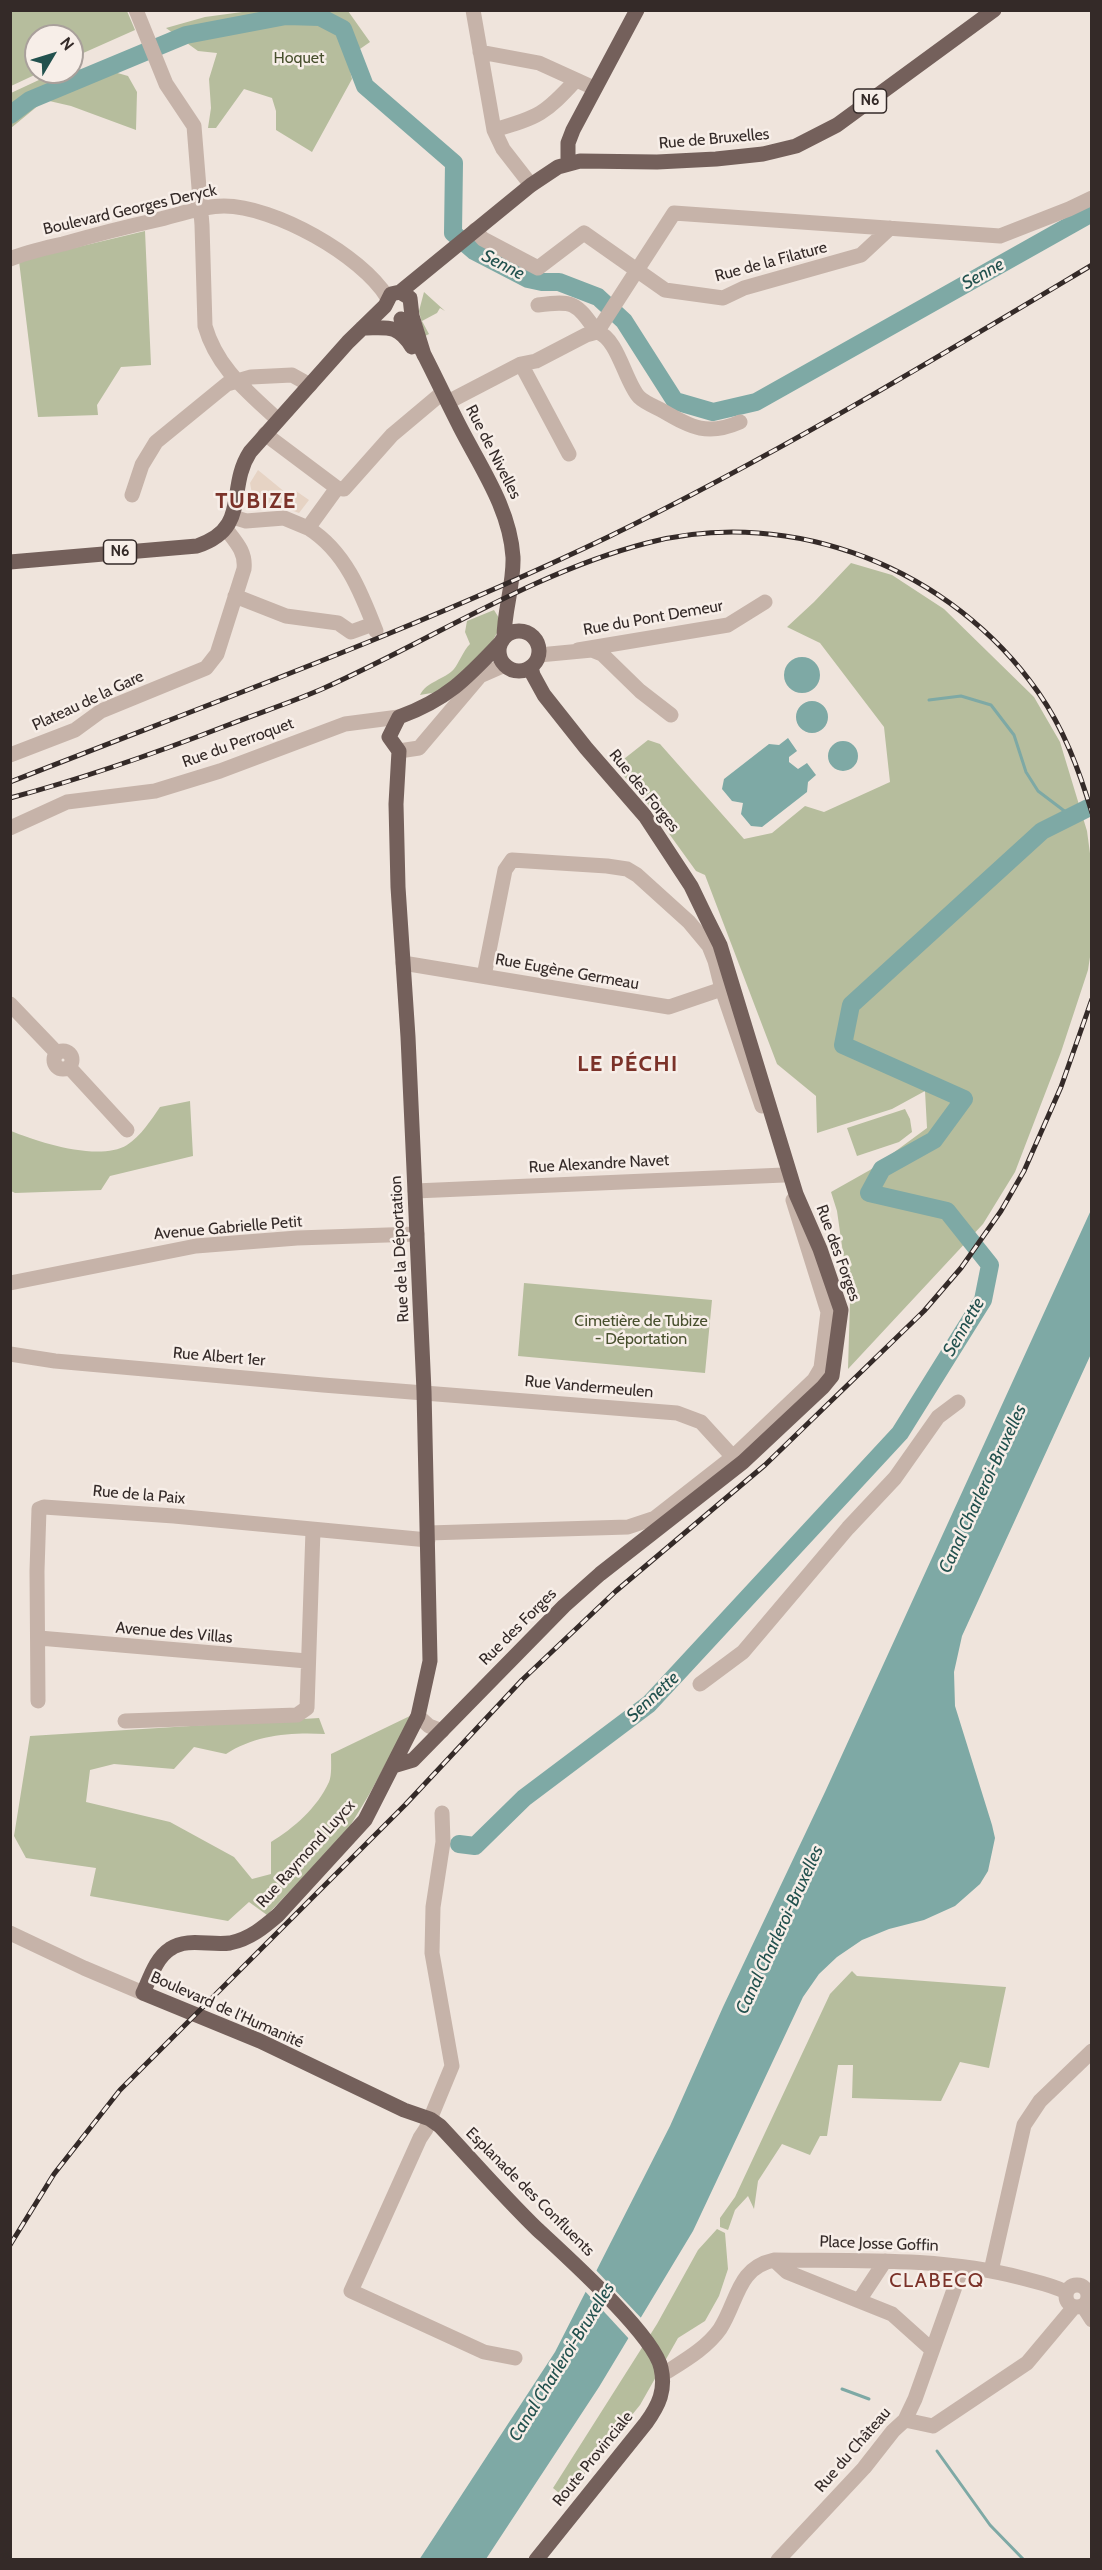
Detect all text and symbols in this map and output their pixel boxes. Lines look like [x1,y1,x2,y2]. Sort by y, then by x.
north arrow [24,24,84,84]
text: N [56,34,78,54]
park label: Hoquet [274,48,324,68]
road number: N6 [854,89,886,113]
street label: Rue de Bruxelles [658,125,770,153]
street label: Boulevard Georges Deryck [41,181,219,239]
street label: Rue de la Filature [713,238,829,286]
water label: Senne [478,245,528,285]
water label: Senne [958,254,1008,294]
street label: Rue de Nivelles [461,402,525,502]
district label: TUBIZE [215,489,297,515]
road number: N6 [104,540,136,564]
street label: Rue du Pont Demeur [582,596,724,640]
street label: Plateau de la Gare [29,667,147,735]
street label: Rue du Perroquet [180,714,296,772]
street label: Rue des Forges [605,746,683,836]
street label: Rue Eugène Germeau [494,950,640,994]
district label: LE PÉCHI [577,1052,679,1078]
street label: Rue Alexandre Navet [528,1151,670,1177]
street label: Rue de la Déportation [387,1175,413,1323]
street label: Rue des Forges [812,1202,864,1304]
street label: Avenue Gabrielle Petit [153,1212,303,1244]
water label: Sennette [939,1294,989,1360]
park label: Cimetière de Tubize - Déportation [574,1311,708,1349]
street label: Rue Albert 1er [172,1343,266,1371]
street label: Rue Vandermeulen [524,1372,654,1402]
water label: Canal Charleroi-Bruxelles [935,1401,1031,1577]
street label: Rue de la Paix [92,1481,186,1509]
street label: Rue des Forges [475,1584,561,1670]
street label: Avenue des Villas [115,1618,233,1648]
water label: Sennette [622,1667,684,1727]
street label: Rue Raymond Luycx [253,1796,359,1912]
water label: Canal Charleroi-Bruxelles [732,1842,828,2018]
street label: Boulevard de l'Humanité [148,1968,306,2052]
street label: Esplanade des Confluents [462,2124,598,2260]
street label: Place Josse Goffin [819,2232,939,2256]
district label: CLABECQ [889,2269,985,2293]
water label: Canal Charleroi-Bruxelles [504,2279,620,2445]
street label: Rue du Château [811,2404,895,2496]
street label: Route Provinciale [549,2408,637,2510]

